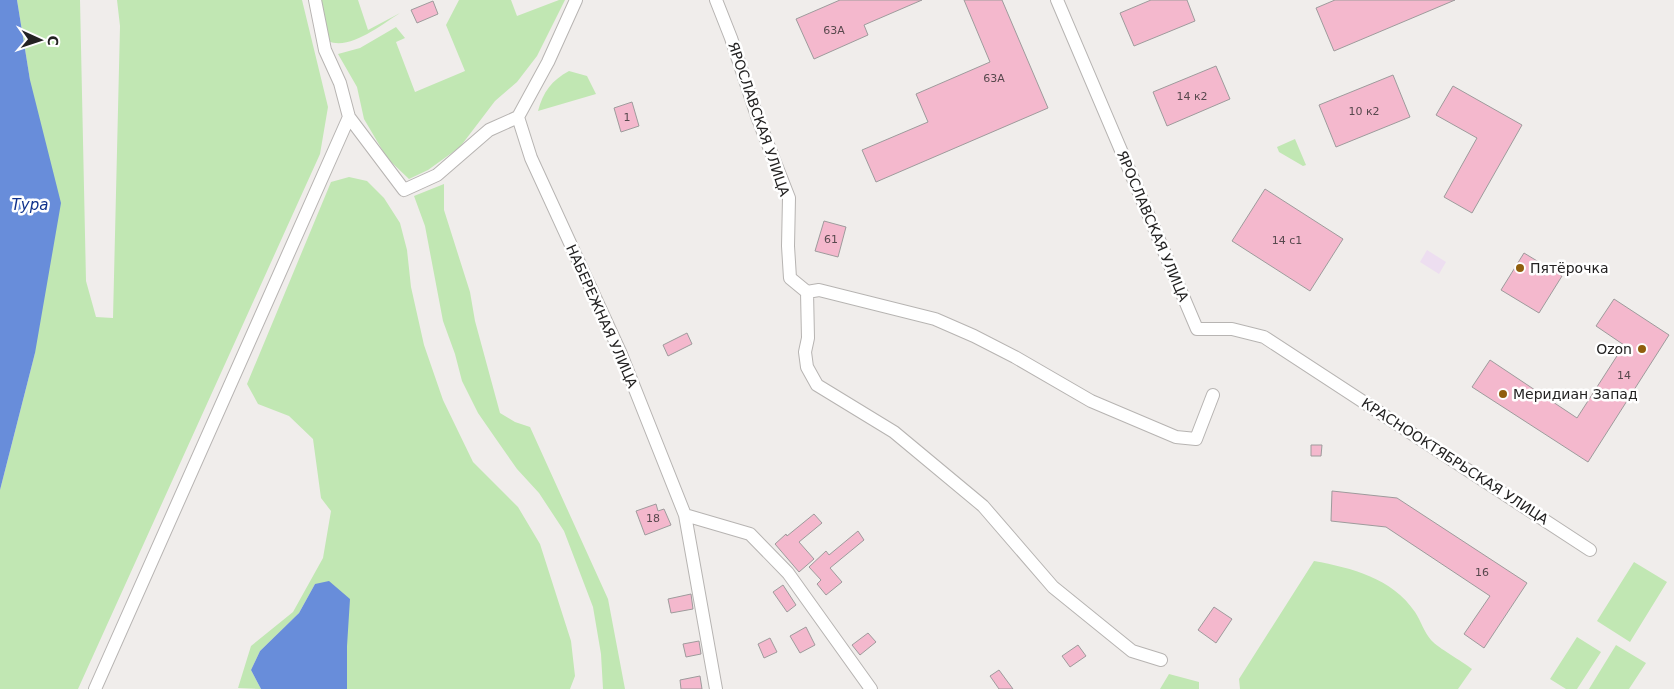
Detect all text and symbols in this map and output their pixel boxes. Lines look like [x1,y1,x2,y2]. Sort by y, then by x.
north arrow [15,15,65,65]
house number: 63А [823,24,845,37]
text: С [45,35,61,46]
street label: ЯРОСЛАВСКАЯ УЛИЦА [725,40,793,199]
house number: 63А [983,72,1005,85]
house number: 14 к2 [1176,90,1208,103]
house number: 10 к2 [1348,105,1380,118]
house number: 1 [624,111,631,124]
street label: ЯРОСЛАВСКАЯ УЛИЦА [1114,148,1192,304]
water label: Тура [12,196,48,214]
house number: 61 [824,233,838,246]
house number: 14 с1 [1272,234,1302,247]
street label: НАБЕРЕЖНАЯ УЛИЦА [563,242,641,391]
place label: Пятёрочка [1530,260,1608,276]
marker: Пятёрочка [1514,262,1526,274]
place label: Ozon [1596,341,1632,357]
marker: Ozon [1636,343,1648,355]
house number: 14 [1617,369,1631,382]
place label: Меридиан Запад [1513,386,1638,402]
marker: Меридиан Запад [1497,388,1509,400]
street label: КРАСНООКТЯБРЬСКАЯ УЛИЦА [1359,394,1552,528]
house number: 18 [646,512,660,525]
house number: 16 [1475,566,1489,579]

